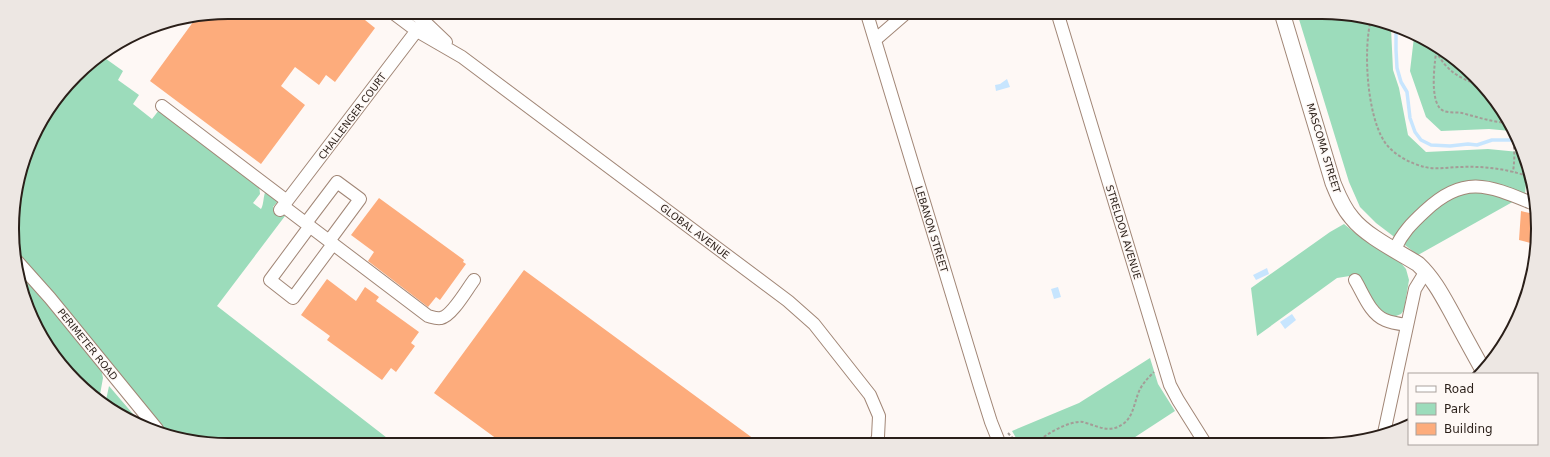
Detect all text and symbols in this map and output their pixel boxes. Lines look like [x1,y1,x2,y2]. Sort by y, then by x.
street label: CHALLENGER COURT [316,70,389,162]
street label: MASCOMA STREET [1305,102,1343,195]
street label: STRELDON AVENUE [1104,184,1143,281]
street label: LEBANON STREET [913,185,950,275]
street label: GLOBAL AVENUE [658,202,731,261]
street label: PERIMETER ROAD [55,306,120,383]
legend [1408,373,1538,445]
text: Road [1444,382,1474,396]
text: Park [1444,402,1470,416]
text: Building [1444,422,1493,436]

